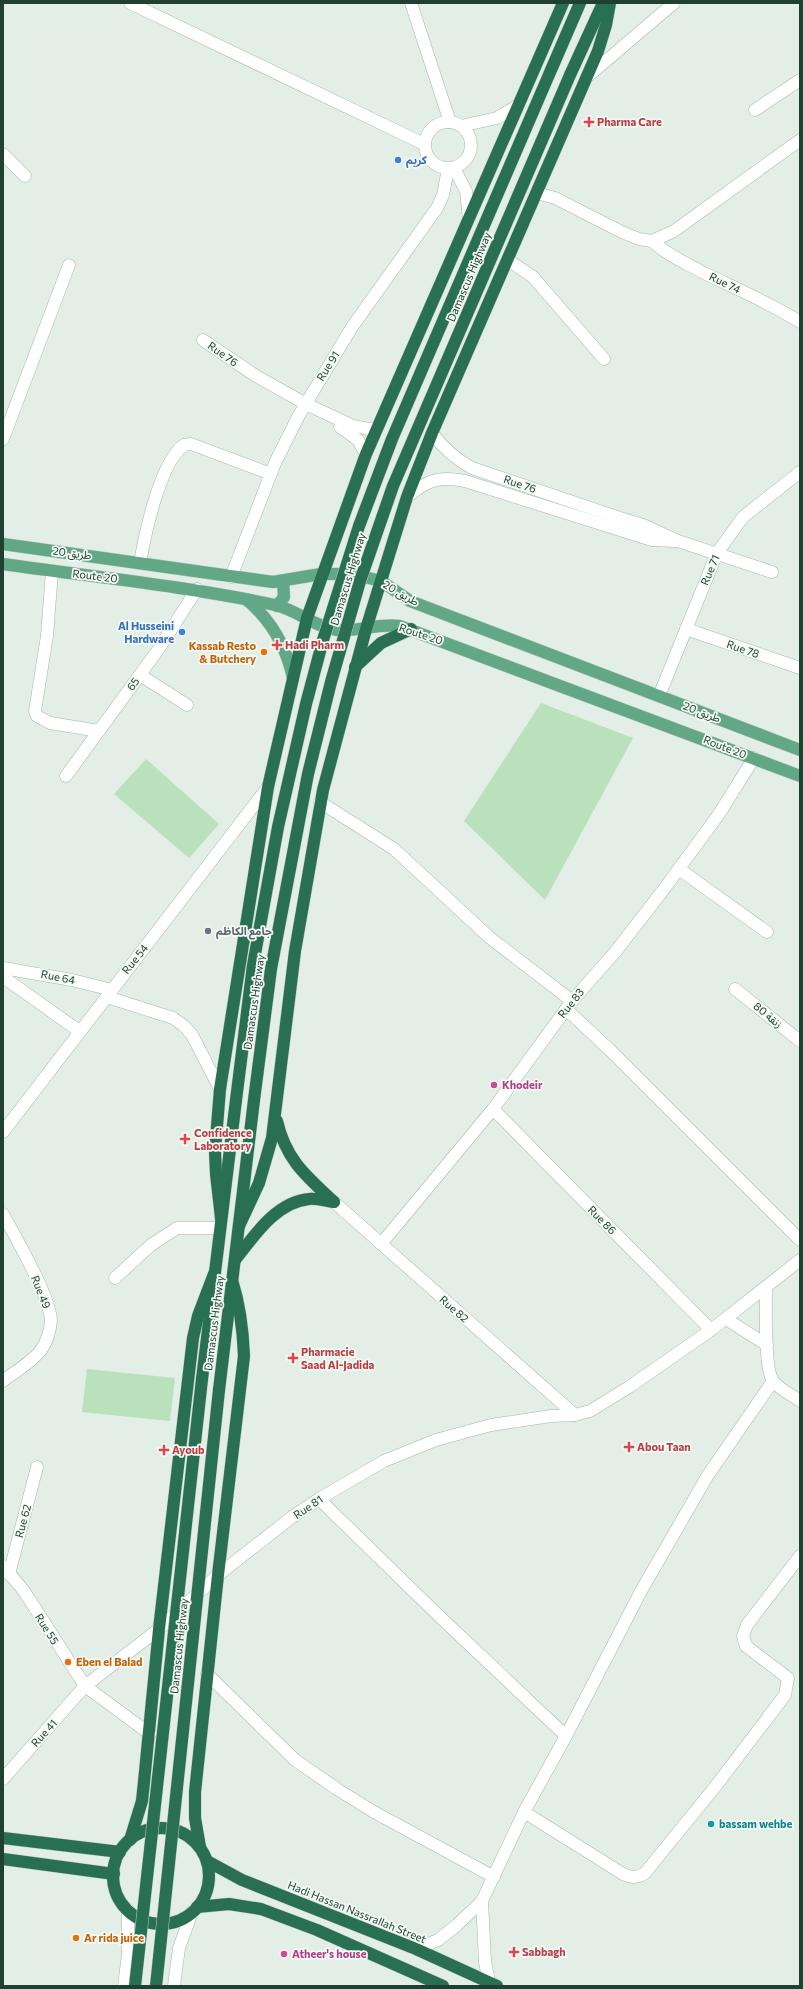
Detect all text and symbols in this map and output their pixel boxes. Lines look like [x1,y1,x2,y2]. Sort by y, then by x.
place label: Pharma Care [597,115,662,128]
marker: Pharma Care [584,117,594,127]
place label: كريم [406,153,428,169]
marker: كريم [393,155,403,165]
street label: Damascus Highway [444,230,493,324]
street label: Rue 74 [707,269,743,296]
street label: Rue 76 [206,339,241,369]
street label: Rue 91 [313,348,342,383]
street label: Rue 76 [502,472,539,495]
street label: Damascus Highway [327,531,368,627]
street label: طريق 20 [52,544,92,562]
street label: Rue 71 [697,553,722,587]
street label: Route 20 [72,566,118,585]
street label: طريق 20 [381,577,421,609]
place label: Al Husseini Hardware [118,619,174,645]
street label: Route 20 [398,620,445,647]
marker: Al Husseini Hardware [177,627,187,637]
street label: Rue 78 [725,637,762,660]
place label: Hadi Pharm [285,638,344,651]
place label: Kassab Resto & Butchery [189,639,256,665]
marker: Hadi Pharm [272,640,282,650]
marker: Kassab Resto & Butchery [259,647,269,657]
street label: 65 [124,675,142,693]
street label: طريق 20 [681,698,723,726]
street label: Route 20 [702,732,749,761]
place label: جامع الكاظم [216,924,272,940]
marker: جامع الكاظم [203,926,213,936]
street label: Rue 54 [119,941,151,976]
street label: Damascus Highway [240,953,267,1050]
street label: Rue 64 [40,967,77,986]
street label: Rue 83 [555,985,586,1020]
street label: زنقة 80 [751,999,785,1031]
place label: Khodeir [502,1078,543,1091]
marker: Khodeir [489,1080,499,1090]
place label: Confidence Laboratory [194,1126,252,1152]
marker: Confidence Laboratory [179,1133,191,1145]
street label: Rue 86 [585,1203,619,1237]
street label: Rue 49 [29,1273,54,1311]
street label: Damascus Highway [201,1274,226,1371]
street label: Rue 82 [437,1293,471,1325]
place label: Pharmacie Saad Al-Jadida [301,1345,375,1372]
marker: Pharmacie Saad Al-Jadida [288,1353,298,1363]
place label: Abou Taan [637,1440,691,1453]
marker: Abou Taan [624,1442,634,1452]
place label: Ayoub [172,1443,205,1456]
marker: Ayoub [159,1445,169,1455]
street label: Rue 81 [291,1492,325,1521]
street label: Rue 62 [12,1503,33,1539]
street label: Damascus Highway [167,1597,190,1694]
street label: Rue 55 [33,1611,62,1647]
place label: Eben el Balad [76,1655,143,1668]
marker: Eben el Balad [63,1657,73,1667]
street label: Rue 41 [28,1716,59,1749]
place label: bassam wehbe [719,1817,793,1830]
marker: bassam wehbe [706,1819,716,1829]
street label: Hadi Hassan Nassrallah Street [286,1878,429,1946]
place label: Ar rida juice [84,1931,144,1944]
marker: Ar rida juice [71,1933,81,1943]
place label: Sabbagh [522,1945,566,1958]
place label: Atheer's house [292,1947,367,1960]
marker: Sabbagh [509,1947,519,1957]
marker: Atheer's house [279,1949,289,1959]

